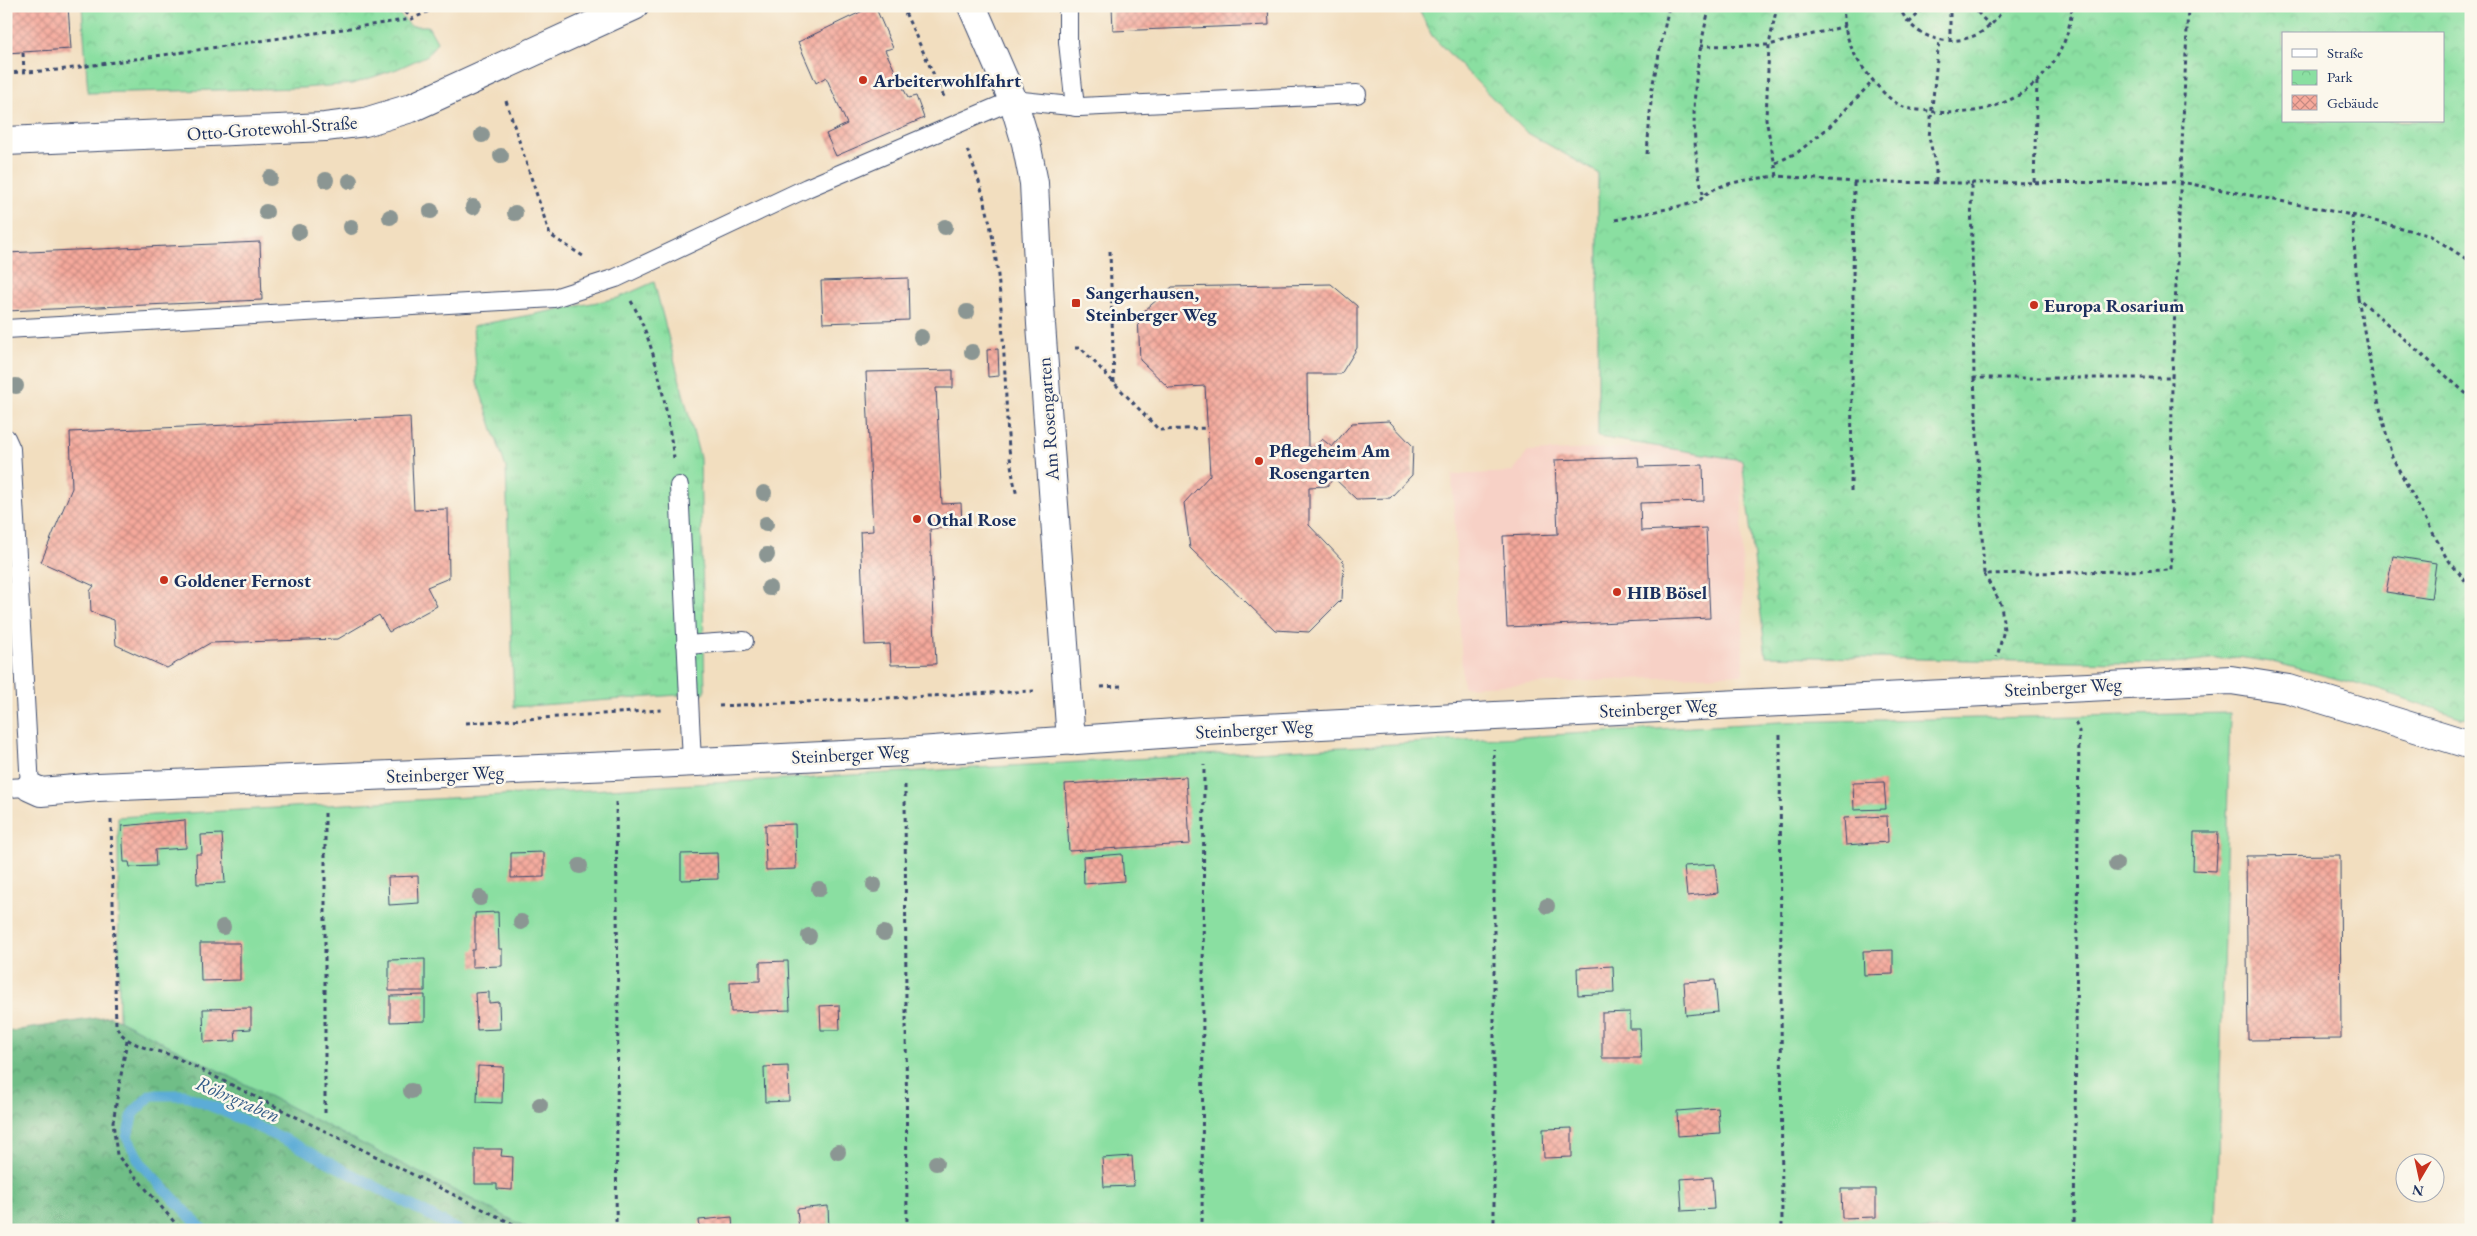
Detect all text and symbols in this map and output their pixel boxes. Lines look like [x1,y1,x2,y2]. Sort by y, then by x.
legend [2282,32,2444,122]
text: Straße [2327,43,2363,62]
text: Park [2327,67,2354,86]
place label: Arbeiterwohlfahrt [872,68,1021,93]
marker: Arbeiterwohlfahrt [857,74,869,86]
text: Gebäude [2327,93,2379,112]
street label: Otto-Grotewohl-Straße [186,110,358,146]
place label: Sangerhausen, Steinberger Weg [1086,280,1217,327]
place label: Europa Rosarium [2044,293,2185,318]
marker: Sangerhausen, Steinberger Weg [1070,297,1082,309]
marker: Europa Rosarium [2028,299,2040,311]
street label: Am Rosengarten [1031,356,1065,483]
place label: Pflegeheim Am Rosengarten [1269,438,1391,485]
marker: Pflegeheim Am Rosengarten [1253,455,1265,467]
place label: Othal Rose [927,507,1016,532]
marker: Othal Rose [911,513,923,525]
place label: Goldener Fernost [174,568,311,593]
marker: Goldener Fernost [158,574,170,586]
place label: HIB Bösel [1627,580,1708,605]
marker: HIB Bösel [1611,586,1623,598]
street label: Steinberger Weg [2004,671,2123,703]
street label: Steinberger Weg [1599,692,1718,724]
street label: Steinberger Weg [1195,713,1314,745]
street label: Steinberger Weg [791,738,910,770]
street label: Steinberger Weg [386,759,505,789]
water label: Röhrgraben [192,1070,284,1128]
north arrow [2394,1154,2444,1204]
text: N [2410,1181,2425,1201]

